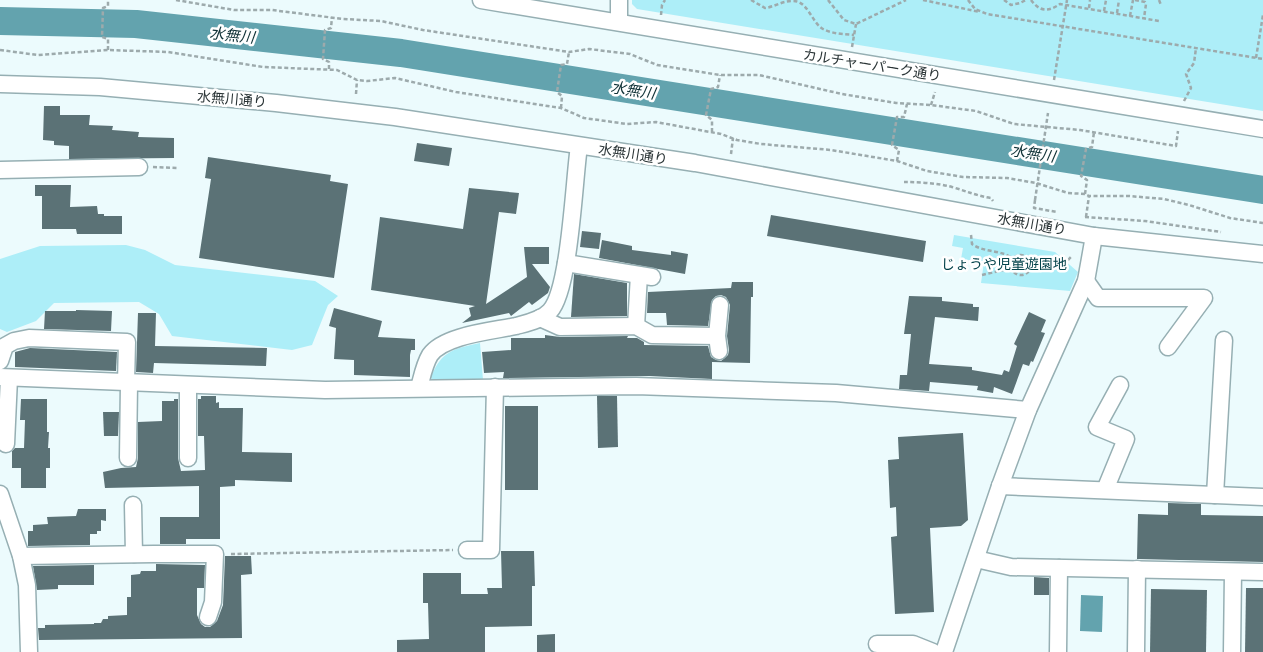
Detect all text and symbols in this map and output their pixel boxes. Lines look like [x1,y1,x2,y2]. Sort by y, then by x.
water label: 水無川 [209,22,257,48]
street label: カルチャーパーク通り [801,44,943,86]
water label: 水無川 [609,76,659,104]
street label: 水無川通り [196,86,268,112]
street label: 水無川通り [597,139,669,169]
water label: 水無川 [1009,139,1059,167]
street label: 水無川通り [996,208,1068,240]
park label: じょうや児童遊園地 [941,254,1067,274]

